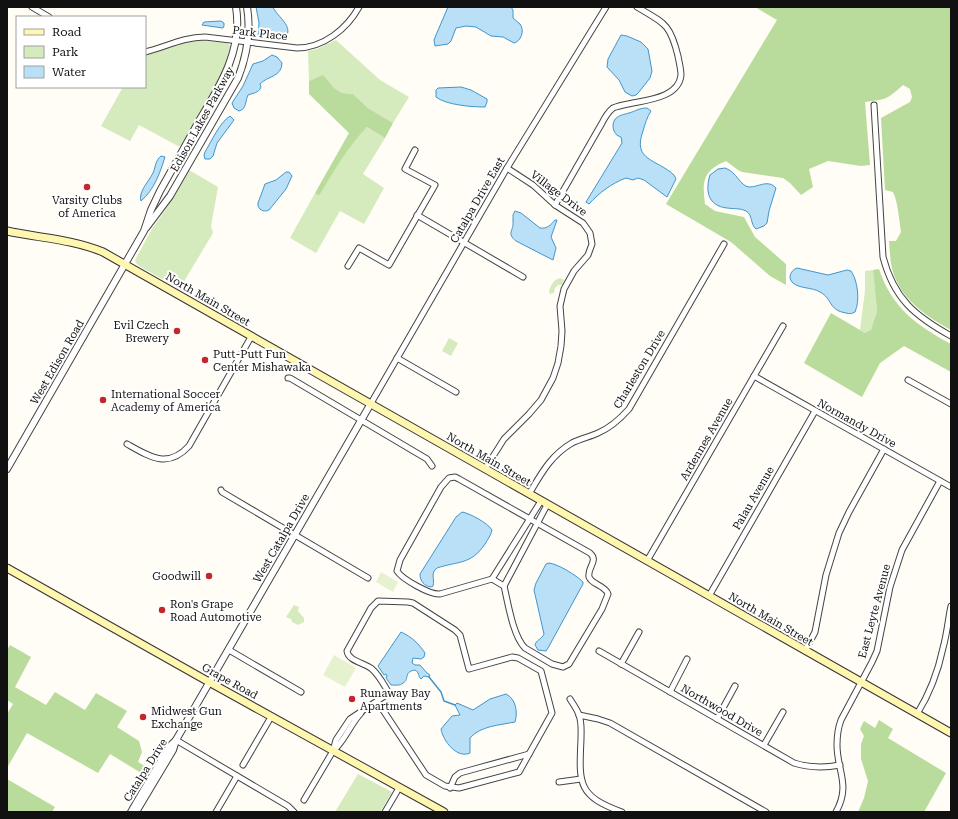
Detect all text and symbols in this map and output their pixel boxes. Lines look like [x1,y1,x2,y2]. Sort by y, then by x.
legend [16,16,146,88]
street label: Park Place [232,24,288,43]
text: Road [52,25,82,39]
text: Park [52,45,79,59]
street label: Edison Lakes Parkway [168,64,237,174]
text: Water [52,65,86,79]
street label: Catalpa Drive East [448,155,507,245]
street label: Village Drive [528,168,590,219]
marker: Varsity Clubs of America [82,182,92,192]
place label: Varsity Clubs of America [52,194,122,220]
street label: North Main Street [163,270,252,329]
street label: West Edison Road [28,318,87,407]
place label: Evil Czech Brewery [114,319,169,345]
marker: Evil Czech Brewery [172,326,182,336]
street label: Charleston Drive [611,328,668,411]
place label: Putt-Putt Fun Center Mishawaka [213,348,311,374]
marker: Putt-Putt Fun Center Mishawaka [200,355,210,365]
place label: International Soccer Academy of America [111,388,221,414]
marker: International Soccer Academy of America [98,395,108,405]
street label: Ardennes Avenue [678,396,735,483]
street label: Normandy Drive [815,396,898,450]
street label: North Main Street [444,430,533,489]
street label: Palau Avenue [730,464,777,532]
street label: West Catalpa Drive [251,491,312,585]
street label: East Leyte Avenue [856,563,893,660]
place label: Goodwill [152,570,202,583]
marker: Goodwill [204,571,214,581]
street label: North Main Street [726,590,815,649]
place label: Ron's Grape Road Automotive [170,598,262,624]
marker: Ron's Grape Road Automotive [157,605,167,615]
street label: Grape Road [199,661,260,702]
street label: Northwood Drive [679,682,765,739]
place label: Runaway Bay Apartments [360,687,431,713]
marker: Runaway Bay Apartments [347,694,357,704]
place label: Midwest Gun Exchange [151,705,222,731]
marker: Midwest Gun Exchange [138,712,148,722]
street label: Catalpa Drive [121,736,170,804]

